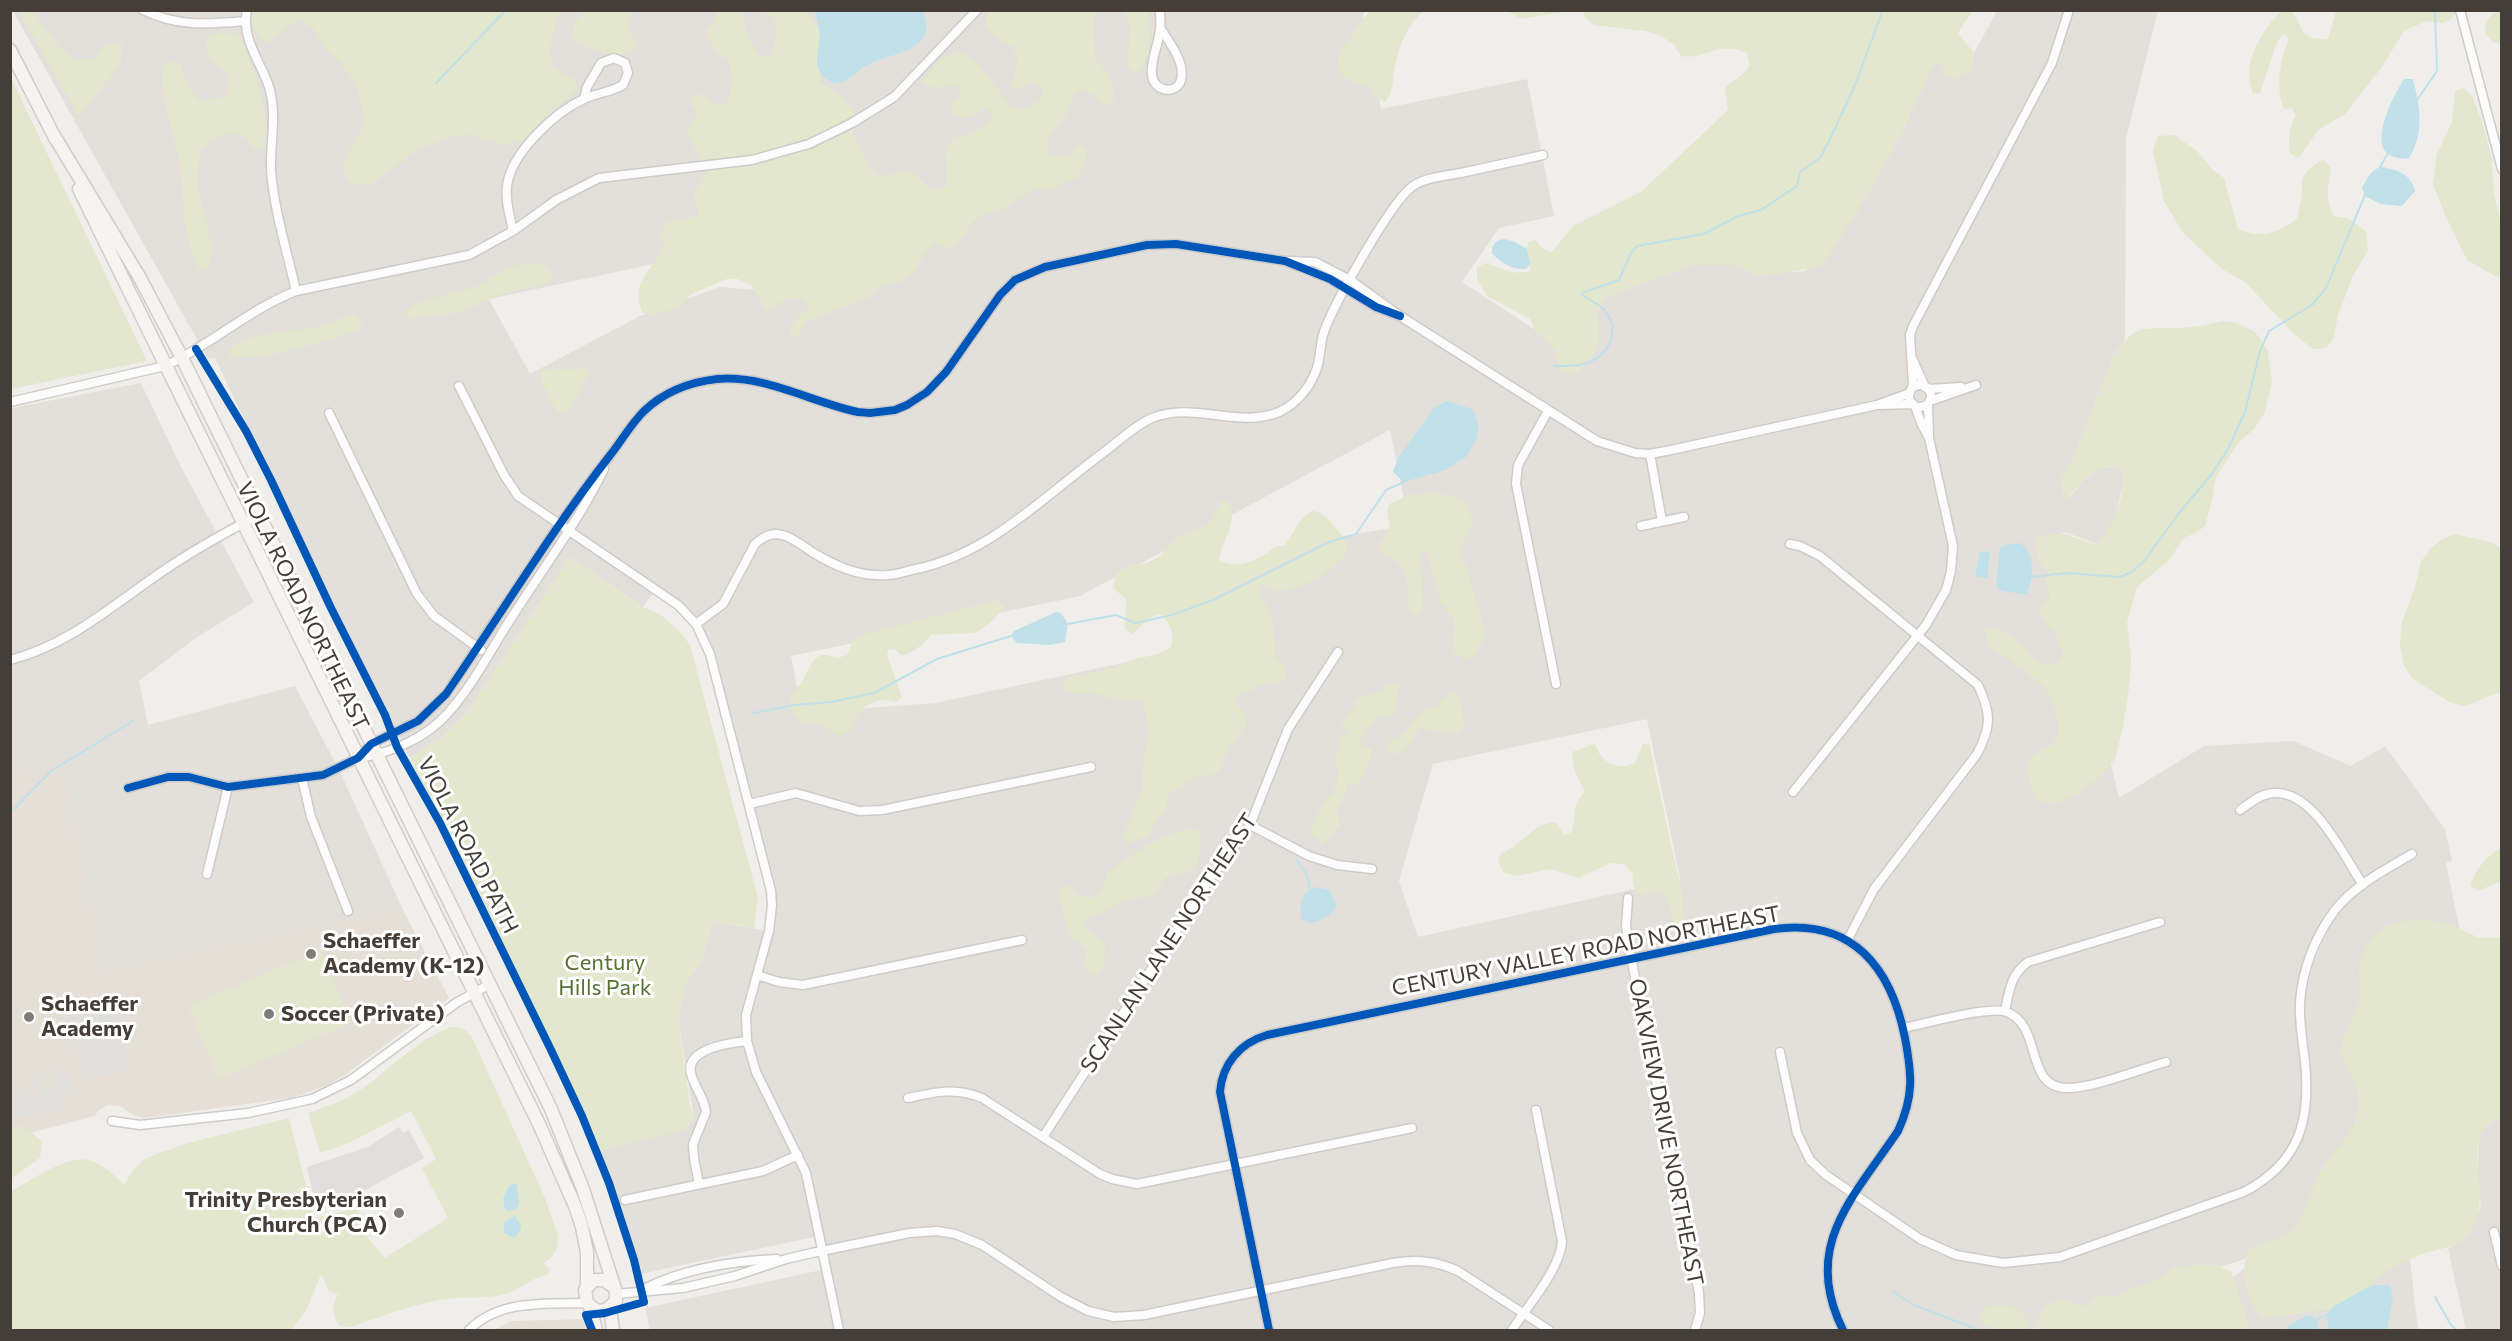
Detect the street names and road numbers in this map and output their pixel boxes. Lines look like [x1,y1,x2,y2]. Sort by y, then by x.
street label: VIOLA ROAD NORTHEAST [231,478,375,734]
street label: VIOLA ROAD PATH [412,752,524,938]
street label: SCANLAN LANE NORTHEAST [1075,808,1263,1078]
street label: CENTURY VALLEY ROAD NORTHEAST [1390,900,1782,1002]
street label: OAKVIEW DRIVE NORTHEAST [1623,976,1709,1288]

